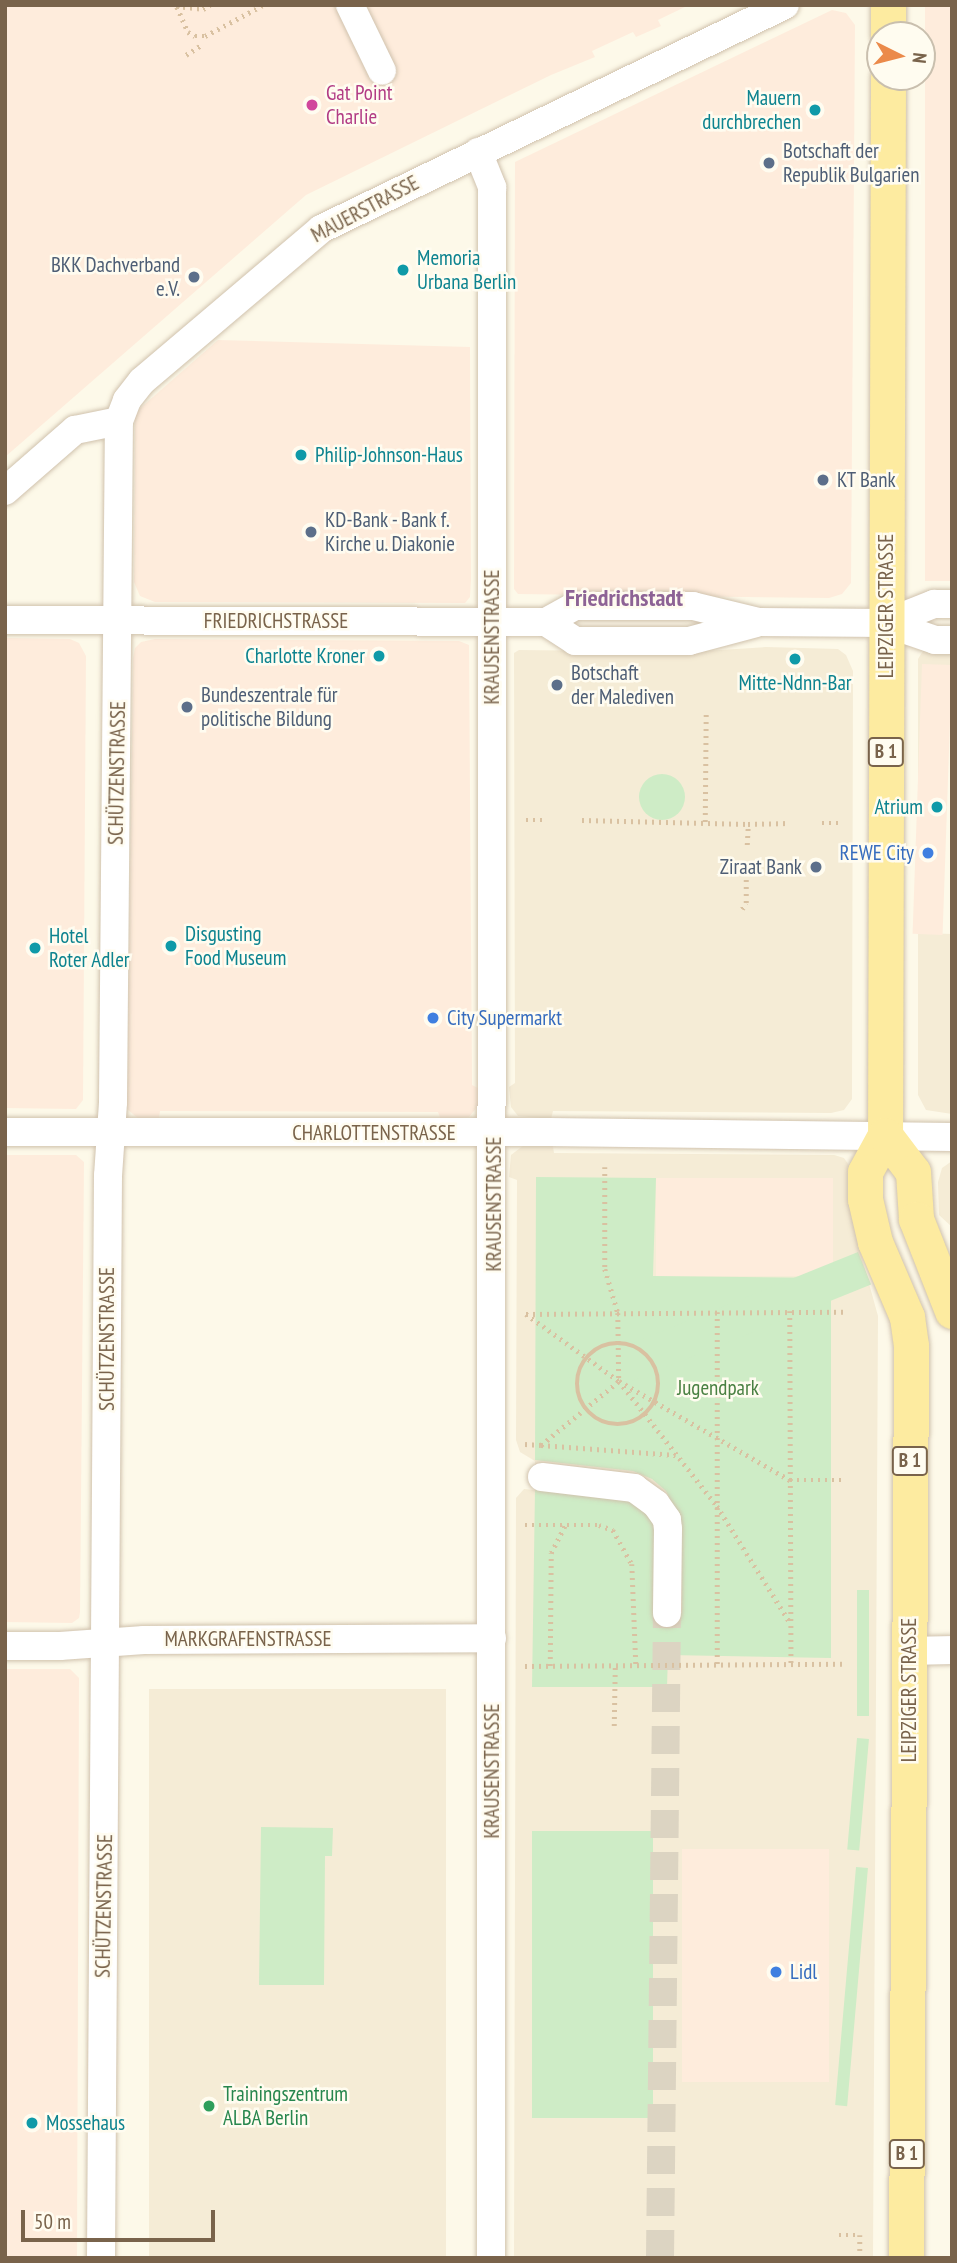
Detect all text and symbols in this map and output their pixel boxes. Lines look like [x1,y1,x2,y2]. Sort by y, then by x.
north arrow [866,21,936,91]
text: N [907,52,932,64]
place label: Gat Point Charlie [326,80,392,130]
place label: Mauern durchbrechen [702,85,801,135]
marker: Gat Point Charlie [304,97,320,113]
marker: Mauern durchbrechen [807,102,823,118]
place label: Botschaft der Republik Bulgarien [783,138,920,188]
marker: Botschaft der Republik Bulgarien [761,155,777,171]
street label: MAUERSTRASSE [307,170,423,248]
place label: Memoria Urbana Berlin [417,245,516,295]
place label: BKK Dachverband e.V. [50,252,180,302]
marker: Memoria Urbana Berlin [395,262,411,278]
marker: BKK Dachverband e.V. [186,269,202,285]
place label: Philip-Johnson-Haus [315,442,463,468]
marker: Philip-Johnson-Haus [293,447,309,463]
place label: KT Bank [837,467,896,493]
marker: KT Bank [815,472,831,488]
place label: KD-Bank - Bank f. Kirche u. Diakonie [325,507,456,557]
marker: KD-Bank - Bank f. Kirche u. Diakonie [303,524,319,540]
street label: LEIPZIGER STRASSE [873,534,899,678]
street label: KRAUSENSTRASSE [479,569,505,705]
district label: Friedrichstadt [565,584,683,612]
street label: FRIEDRICHSTRASSE [204,608,348,634]
place label: Charlotte Kroner [245,643,365,669]
marker: Charlotte Kroner [371,648,387,664]
marker: Mitte-Ndnn-Bar [787,651,803,667]
place label: Botschaft der Malediven [571,660,674,710]
place label: Mitte-Ndnn-Bar [738,670,852,696]
marker: Botschaft der Malediven [549,677,565,693]
place label: Bundeszentrale für politische Bildung [201,682,337,732]
marker: Bundeszentrale für politische Bildung [179,699,195,715]
street label: SCHÜTZENSTRASSE [103,701,131,845]
road number: B 1 [867,736,905,768]
place label: Atrium [874,794,923,820]
marker: Atrium [929,799,945,815]
place label: REWE City [840,840,914,866]
marker: REWE City [920,845,936,861]
place label: Ziraat Bank [720,854,802,880]
marker: Ziraat Bank [808,859,824,875]
place label: Disgusting Food Museum [185,921,286,971]
place label: Hotel Roter Adler [49,923,130,973]
marker: Disgusting Food Museum [163,938,179,954]
marker: Hotel Roter Adler [27,940,43,956]
place label: City Supermarkt [447,1005,563,1031]
marker: City Supermarkt [425,1010,441,1026]
street label: CHARLOTTENSTRASSE [292,1120,456,1146]
street label: KRAUSENSTRASSE [481,1136,507,1272]
street label: SCHÜTZENSTRASSE [94,1267,120,1411]
park label: Jugendpark [677,1375,759,1401]
road number: B 1 [891,1446,929,1476]
street label: LEIPZIGER STRASSE [896,1618,922,1762]
street label: MARKGRAFENSTRASSE [164,1626,332,1652]
street label: KRAUSENSTRASSE [479,1703,505,1839]
street label: SCHÜTZENSTRASSE [90,1834,118,1978]
place label: Lidl [790,1959,817,1985]
marker: Lidl [768,1964,784,1980]
place label: Trainingszentrum ALBA Berlin [223,2081,348,2131]
marker: Trainingszentrum ALBA Berlin [201,2098,217,2114]
place label: Mossehaus [46,2110,125,2136]
marker: Mossehaus [24,2115,40,2131]
road number: B 1 [888,2138,926,2170]
scale bar [24,2196,219,2240]
text: 50 m [34,2208,71,2235]

